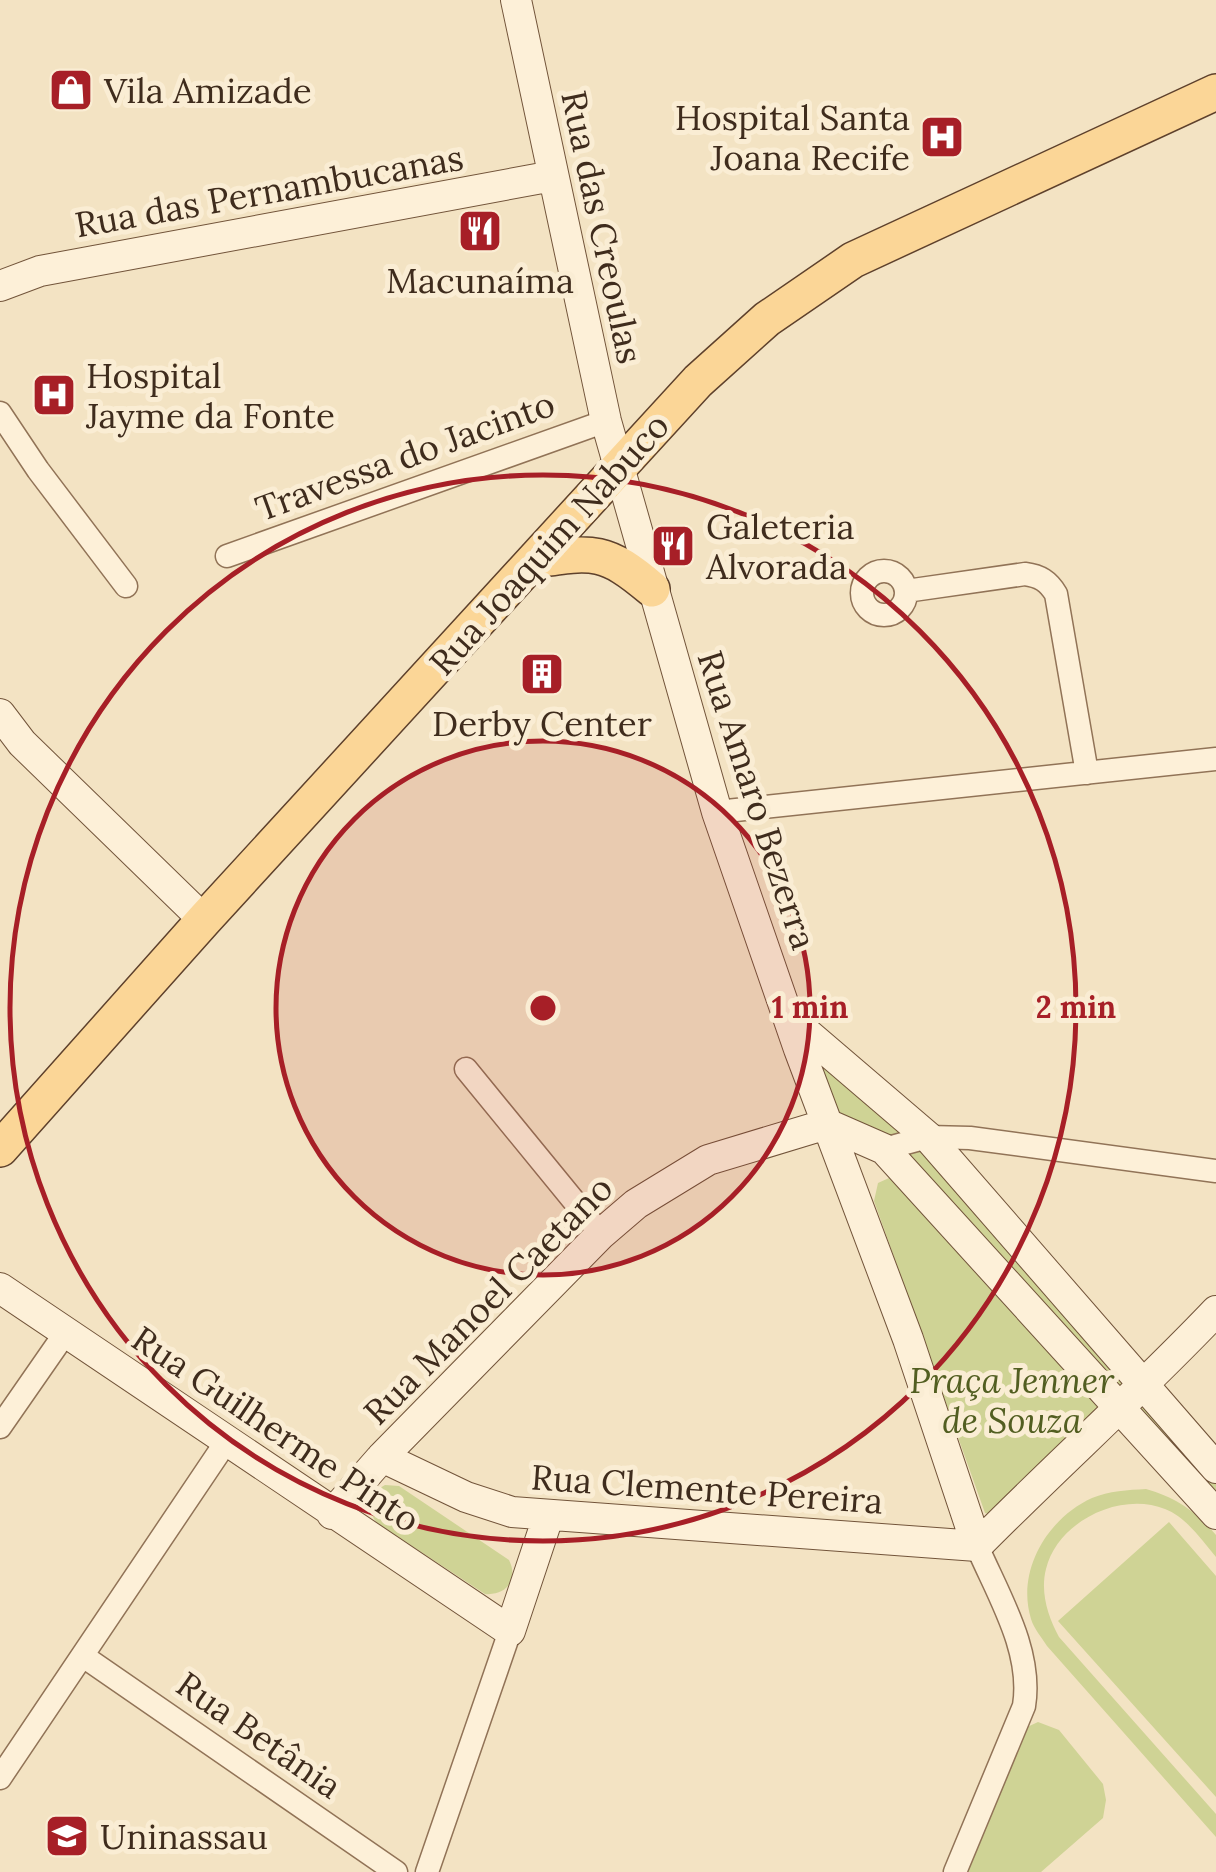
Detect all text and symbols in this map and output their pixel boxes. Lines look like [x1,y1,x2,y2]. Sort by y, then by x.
shop icon: Vila Amizade [48,67,94,113]
place label: Vila Amizade [103,68,312,113]
street label: Rua das Creoulas [551,86,653,368]
place label: Hospital Santa Joana Recife [675,95,910,180]
hospital icon: Hospital Santa Joana Recife [919,114,965,160]
street label: Rua das Pernambucanas [71,135,467,247]
restaurant icon: Macunaíma [457,208,503,254]
place label: Macunaíma [386,258,574,303]
place label: Hospital Jayme da Fonte [85,353,335,438]
hospital icon: Hospital Jayme da Fonte [31,372,77,418]
street label: Travessa do Jacinto [249,381,561,531]
street label: Rua Joaquim Nabuco [419,404,679,684]
place label: Galeteria Alvorada [705,504,855,589]
restaurant icon: Galeteria Alvorada [650,523,696,569]
street label: Rua Amaro Bezerra [687,645,827,955]
building icon: Derby Center [519,651,565,697]
place label: Derby Center [432,701,652,746]
text: 1 min [772,988,848,1026]
text: 2 min [1036,988,1116,1026]
centre of rings [525,990,561,1026]
street label: Rua Manoel Caetano [354,1166,622,1434]
street label: Rua Guilherme Pinto [123,1316,429,1542]
park label: Praça Jenner de Souza [910,1358,1115,1443]
street label: Rua Clemente Pereira [530,1454,884,1524]
street label: Rua Betânia [168,1662,350,1808]
school or university icon: Uninassau [44,1813,90,1859]
place label: Uninassau [100,1814,268,1859]

